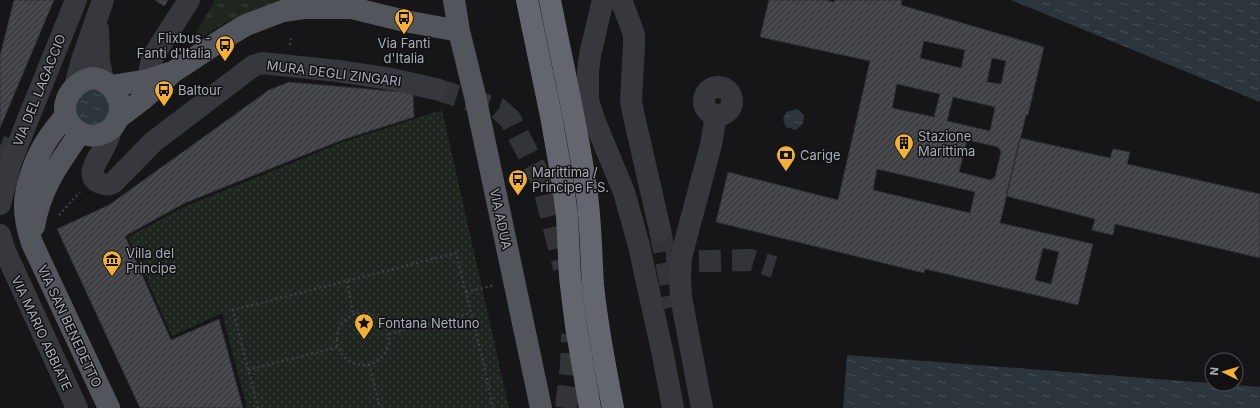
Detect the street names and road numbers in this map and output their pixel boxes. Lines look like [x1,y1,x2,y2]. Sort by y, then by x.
street label: VIA DEL LAGACCIO [9,32,69,148]
street label: MURA DEGLI ZINGARI [266,57,402,89]
street label: VIA ADUA [487,187,515,251]
street label: VIA SAN BENEDETTO [35,262,105,390]
street label: VIA MARIO ABBIATE [8,273,76,393]

